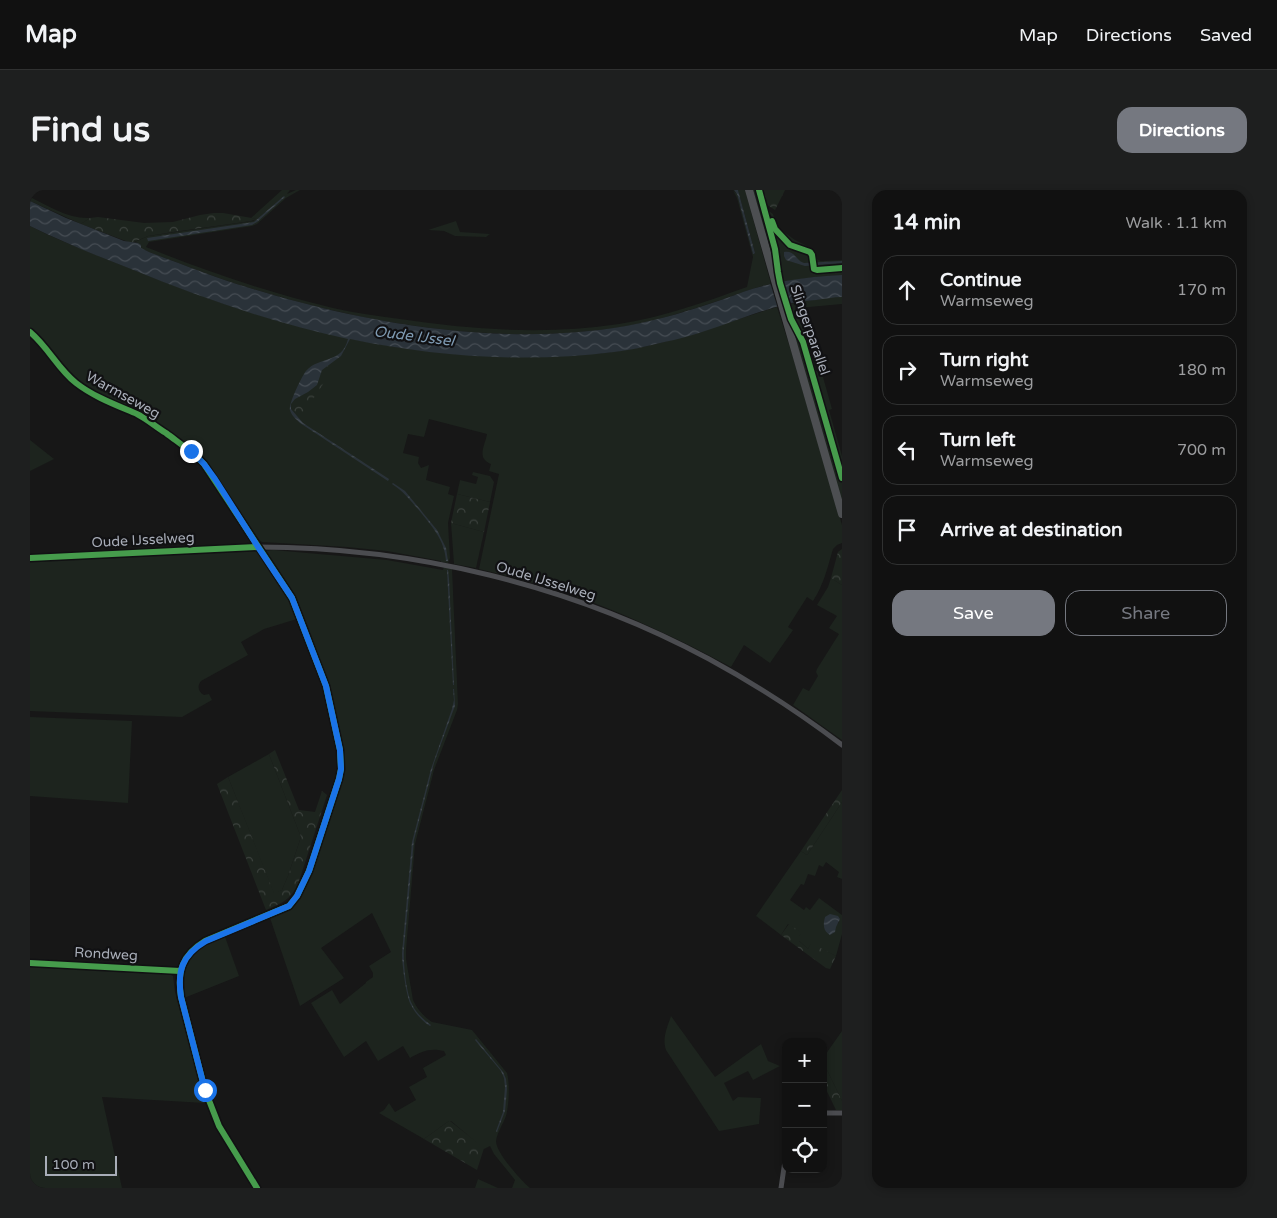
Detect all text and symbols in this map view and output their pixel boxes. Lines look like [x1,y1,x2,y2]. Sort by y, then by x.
text: Map [25,20,77,49]
text: Map [1019,24,1058,46]
text: Directions [1086,24,1172,46]
text: Saved [1200,24,1252,46]
button: Directions [1117,107,1247,153]
text: Find us [30,109,150,151]
text: 14 min [892,210,961,235]
text: Walk · 1.1 km [1125,213,1227,233]
text: Continue [940,269,1022,291]
icon: ahead [893,276,921,304]
text: 170 m [1177,280,1226,300]
street label: Slingerparallel [787,283,833,377]
text: Warmseweg [940,291,1034,311]
water label: Oude IJssel [373,322,458,350]
text: Turn right [940,349,1028,371]
icon: right [893,356,921,384]
text: 180 m [1177,360,1226,380]
street label: Warmseweg [83,368,163,422]
text: Warmseweg [940,371,1034,391]
text: Turn left [940,429,1016,451]
icon: left [893,436,921,464]
route end [180,440,203,463]
text: 700 m [1177,440,1226,460]
text: Warmseweg [940,451,1034,471]
icon: arrive [893,516,921,544]
text: Arrive at destination [940,519,1123,541]
street label: Oude IJsselweg [91,529,195,551]
street label: Oude IJsselweg [494,558,598,604]
button: Save [892,590,1055,636]
button: Share [1065,590,1227,636]
street label: Rondweg [74,944,138,964]
map controls [782,1038,827,1173]
button: + [782,1038,827,1083]
route start [194,1079,217,1102]
button: − [782,1083,827,1128]
button: locate [782,1128,827,1173]
scale bar [45,1153,118,1176]
text: 100 m [52,1156,95,1173]

